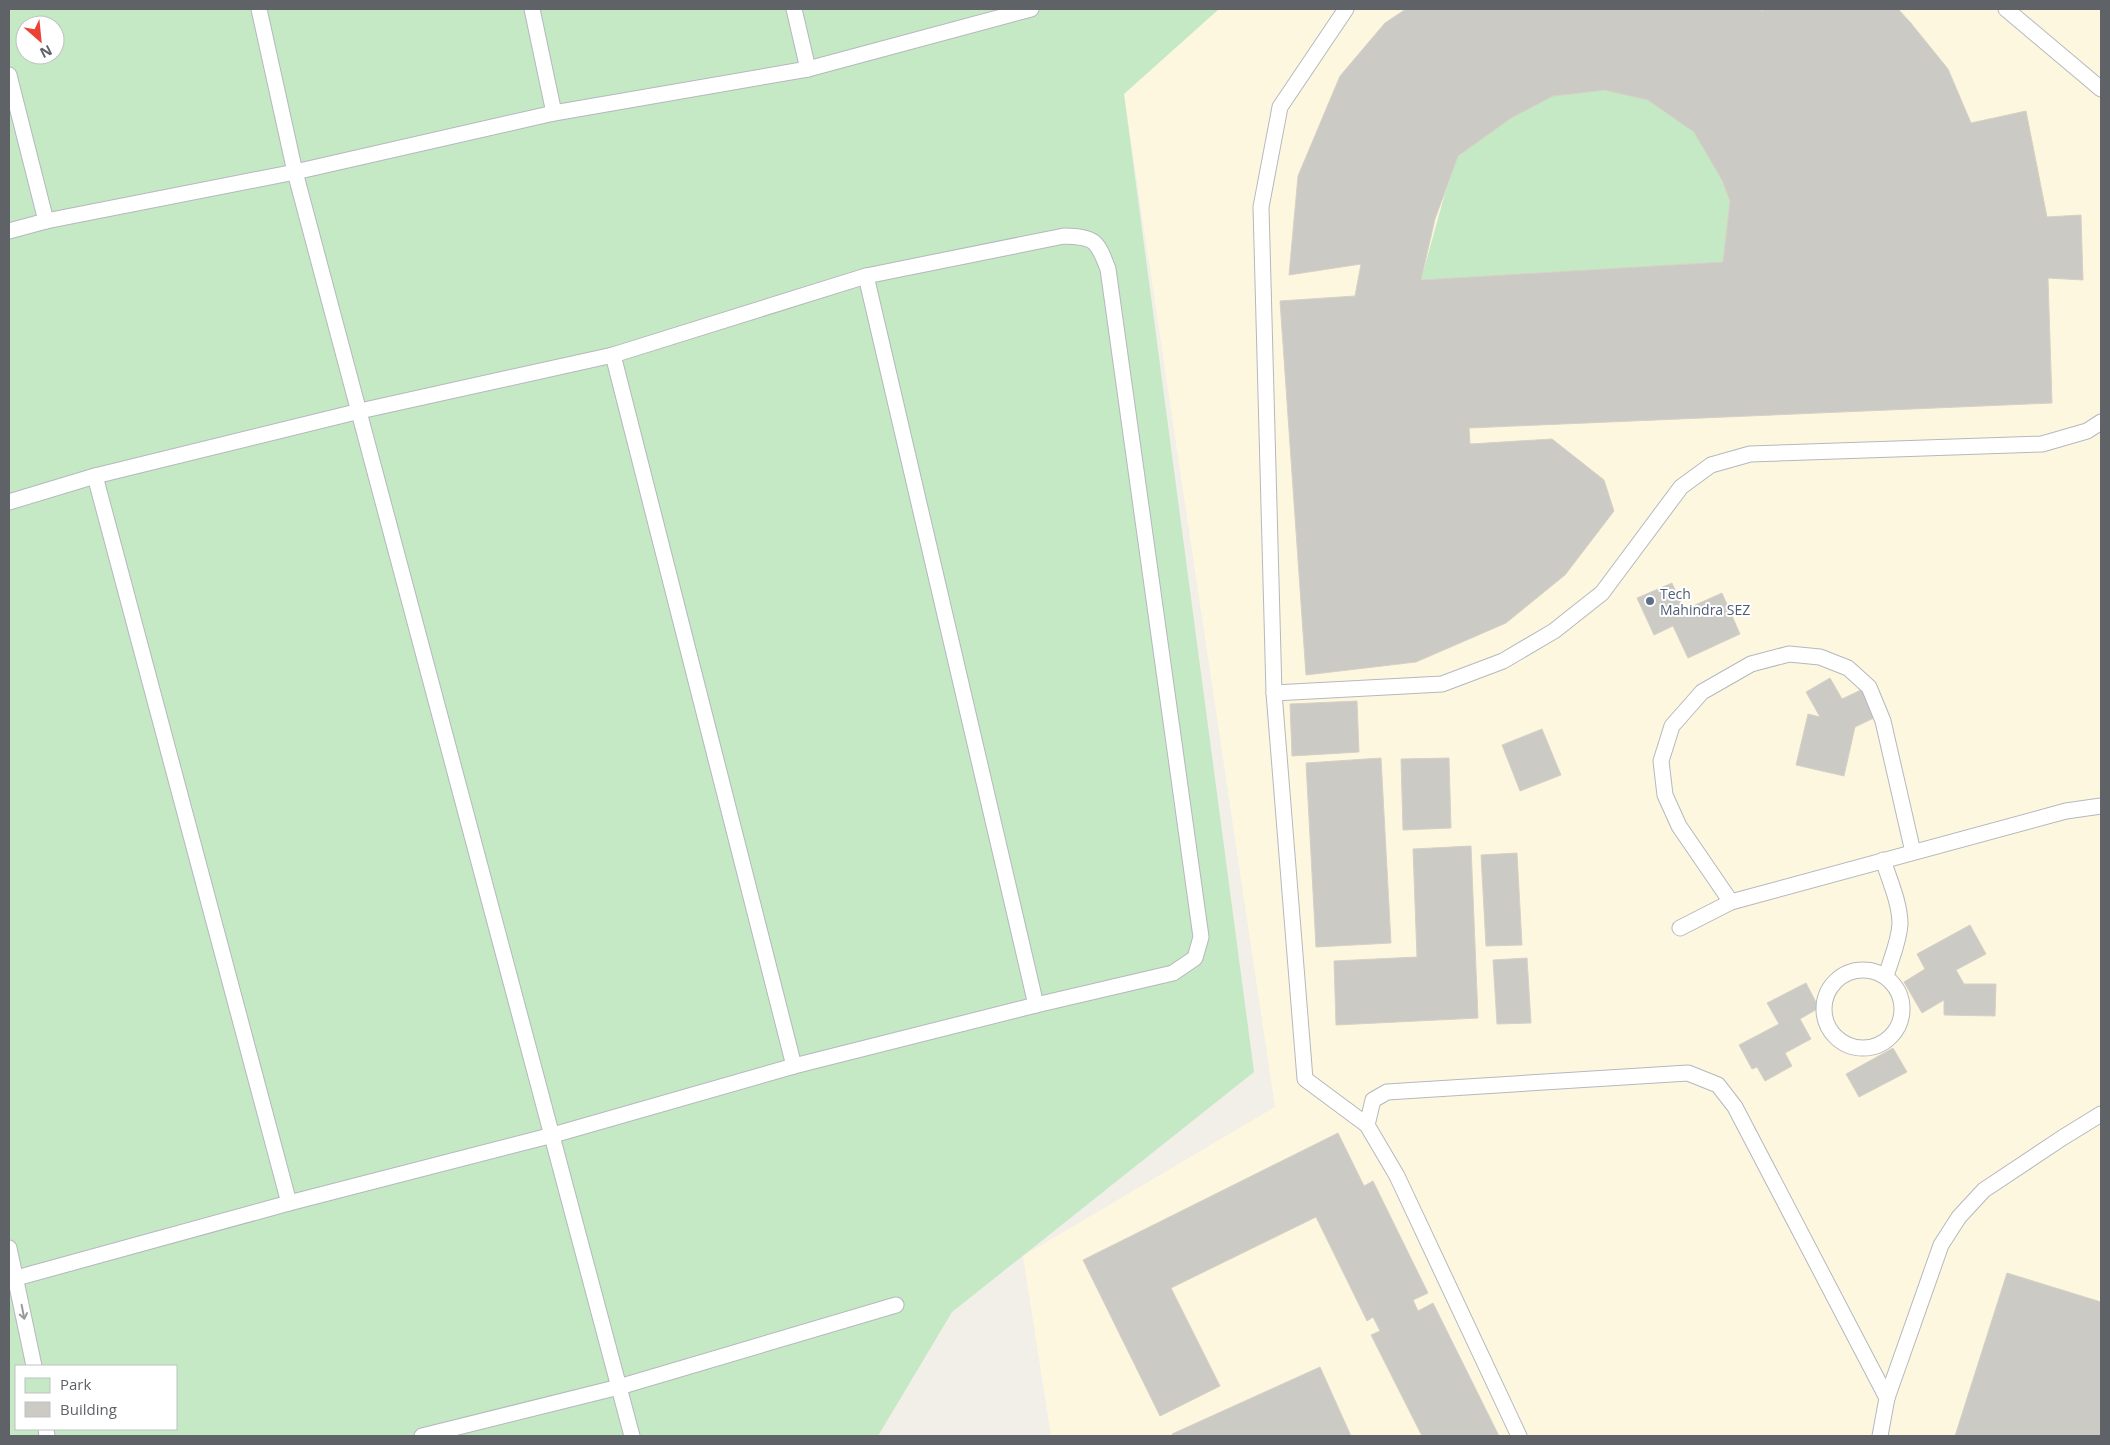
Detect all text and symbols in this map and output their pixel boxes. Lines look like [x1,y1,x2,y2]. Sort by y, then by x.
north arrow [15,15,65,65]
text: N [37,41,56,63]
place label: Tech Mahindra SEZ [1660,584,1750,619]
marker: Tech Mahindra SEZ [1644,595,1656,607]
one-way arrow [19,1304,28,1320]
legend [15,1365,178,1430]
text: Park [60,1374,91,1394]
text: Building [60,1399,117,1419]

